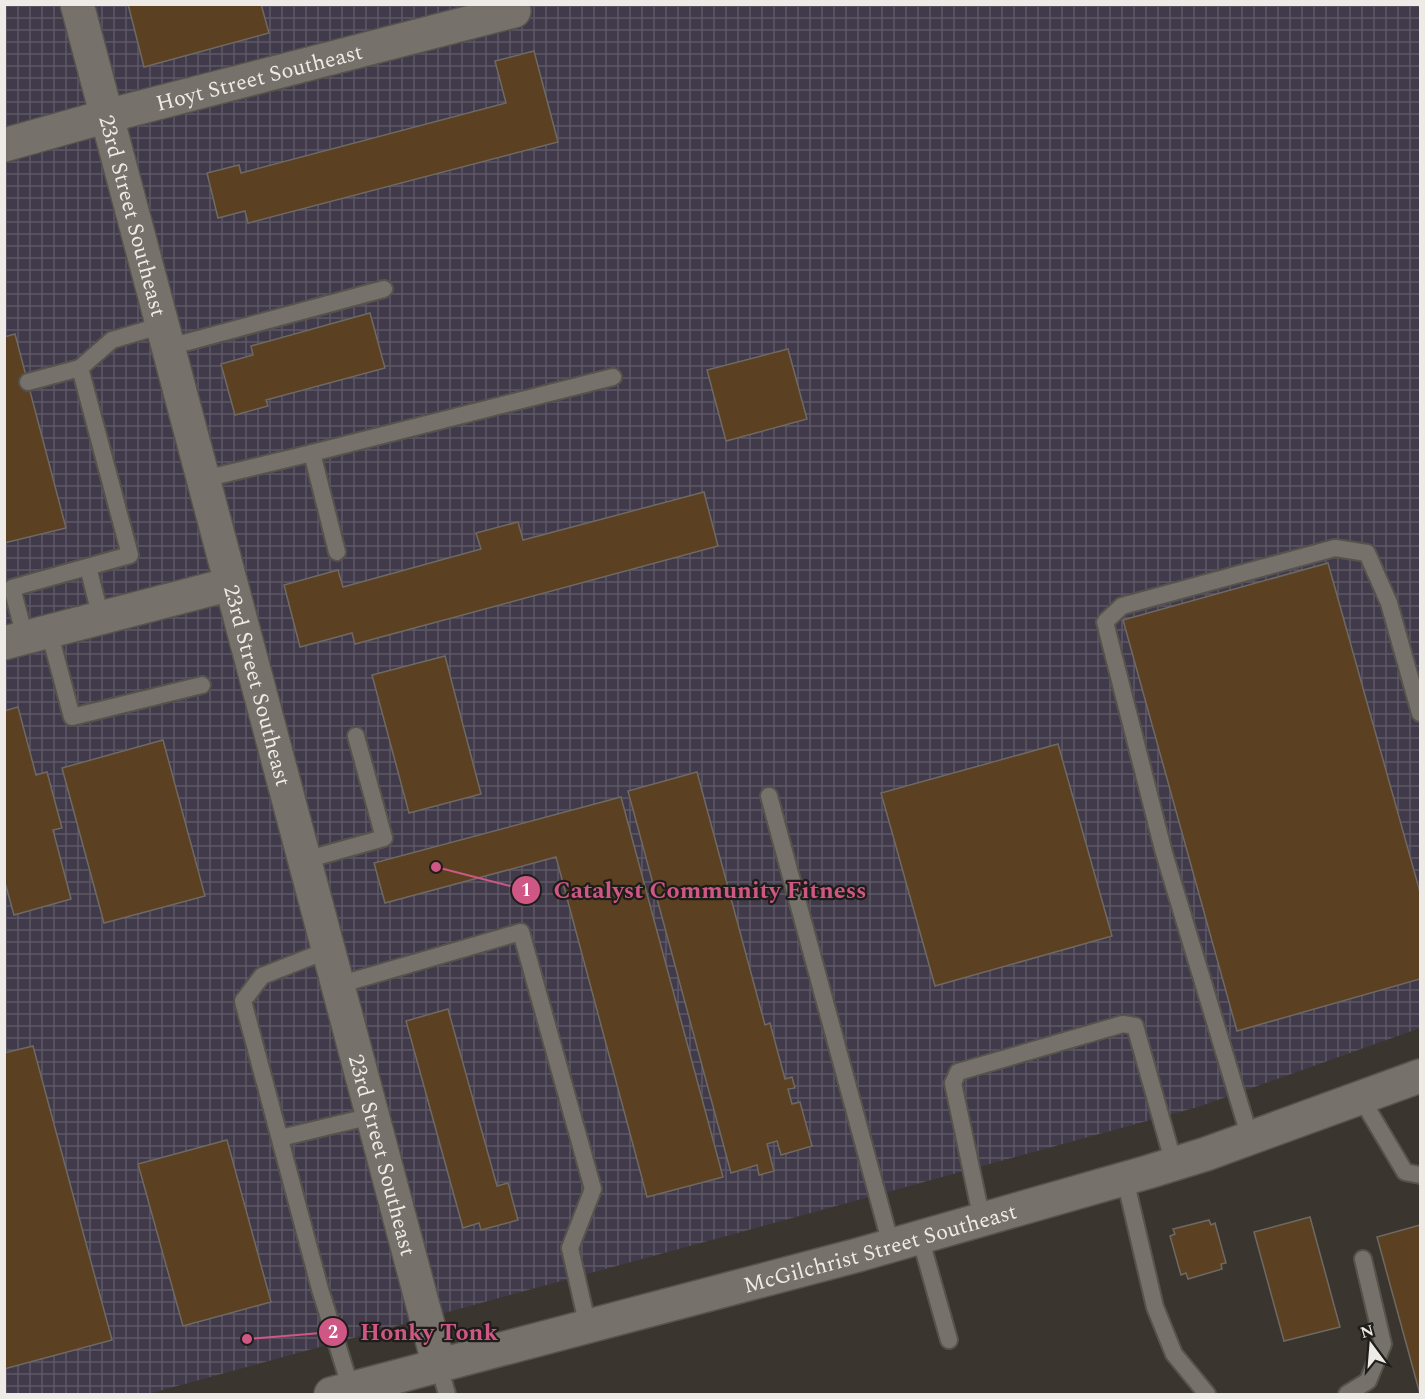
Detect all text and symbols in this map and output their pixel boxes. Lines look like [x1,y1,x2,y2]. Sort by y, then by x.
street label: Hoyt Street Southeast [152,36,367,121]
street label: 23rd Street Southeast [89,112,174,321]
street label: 23rd Street Southeast [214,581,299,790]
callout: Catalyst Community Fitness [511,869,878,911]
text: Catalyst Community Fitness [554,873,866,909]
text: 1 [521,877,531,904]
street label: 23rd Street Southeast [339,1051,424,1260]
street label: McGilchrist Street Southeast [740,1195,1021,1303]
callout: Honky Tonk [318,1311,510,1353]
text: Honky Tonk [360,1315,498,1351]
north arrow [1341,1315,1401,1375]
text: N [1358,1318,1377,1345]
text: 2 [328,1319,338,1346]

